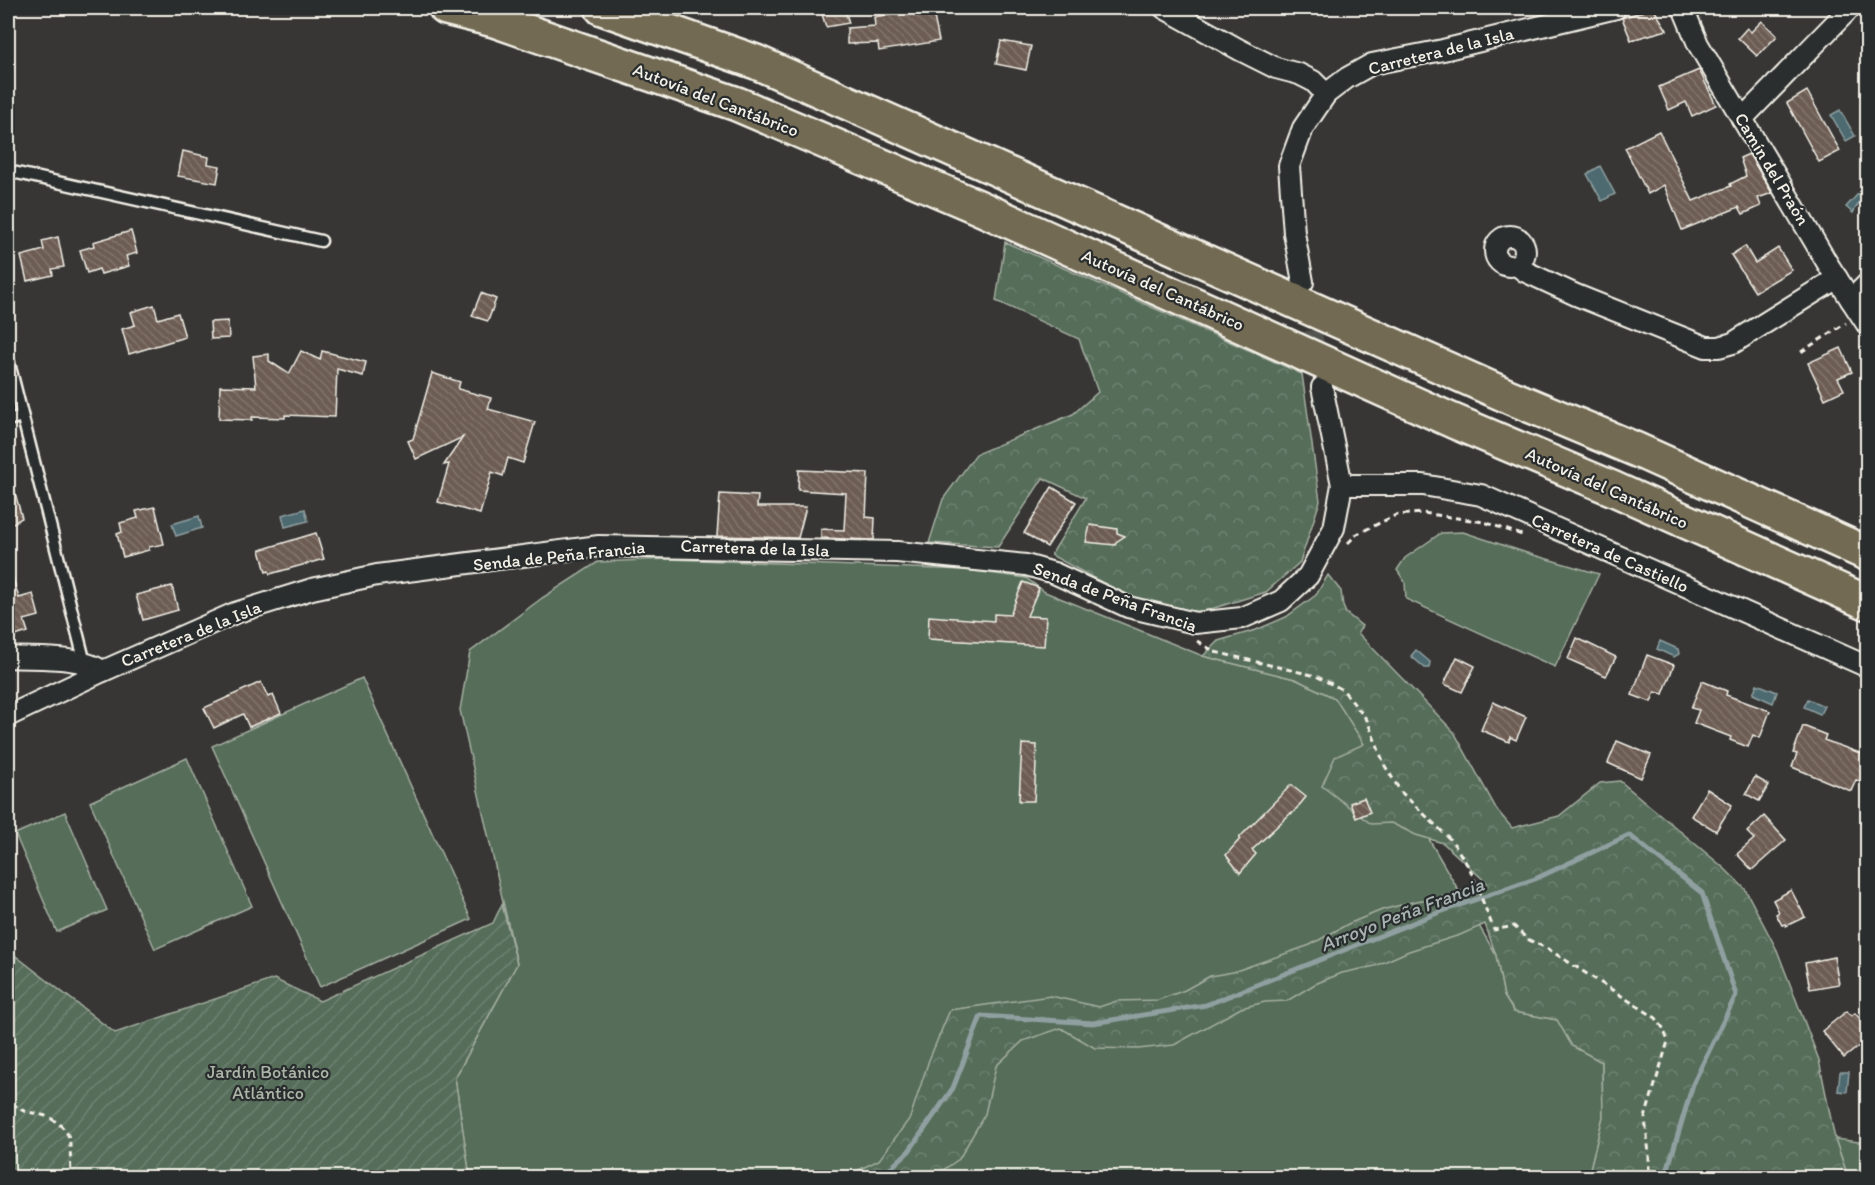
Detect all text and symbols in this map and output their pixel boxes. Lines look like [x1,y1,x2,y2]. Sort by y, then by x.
street label: Carretera de la Isla [1366,22,1517,80]
street label: Autovía del Cantábrico [630,58,802,142]
street label: Camín del Praón [1730,109,1814,229]
street label: Autovía del Cantábrico [1078,244,1248,336]
street label: Autovía del Cantábrico [1522,442,1692,534]
street label: Carretera de Castiello [1528,508,1692,598]
street label: Carretera de la Isla [680,534,831,562]
street label: Senda de Peña Francia [472,536,646,576]
street label: Senda de Peña Francia [1030,557,1200,637]
street label: Carretera de la Isla [118,596,265,672]
water label: Arroyo Peña Francia [1317,871,1488,956]
park label: Jardín Botánico Atlántico [207,1061,329,1104]

